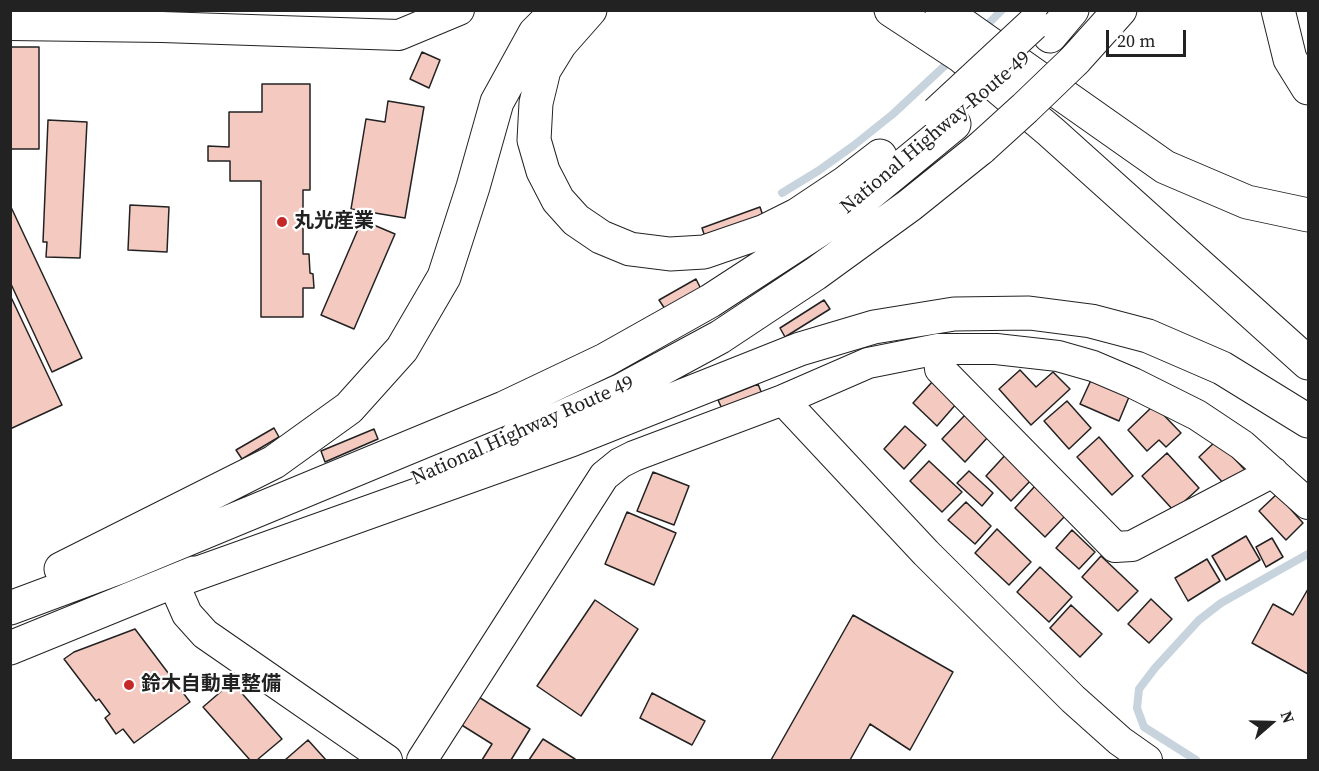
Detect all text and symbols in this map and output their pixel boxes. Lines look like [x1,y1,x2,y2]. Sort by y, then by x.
scale bar [1109,18,1188,56]
text: 20 m [1117,28,1155,53]
street label: National Highway Route 49 [836,46,1036,220]
place label: 丸光産業 [294,210,374,234]
marker: 丸光産業 [275,215,289,229]
street label: National Highway Route 49 [408,371,638,491]
place label: 鈴木自動車整備 [141,673,281,697]
marker: 鈴木自動車整備 [122,678,136,692]
north arrow [1241,693,1301,753]
text: N [1276,708,1300,726]

